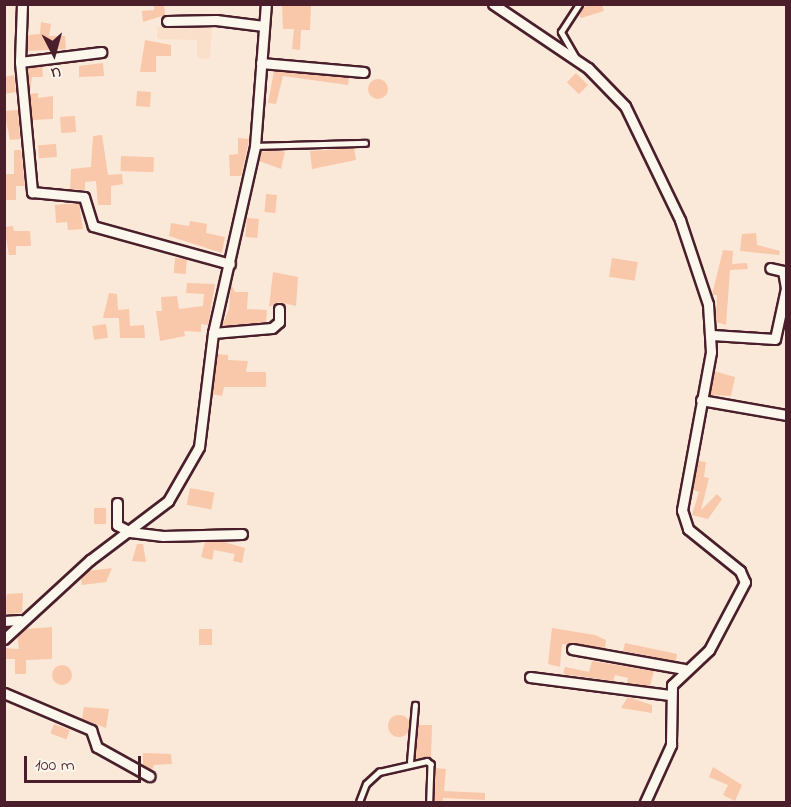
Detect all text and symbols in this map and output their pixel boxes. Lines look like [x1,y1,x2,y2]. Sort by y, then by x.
north arrow [24,24,84,84]
text: U [50,59,62,84]
scale bar [27,744,144,782]
text: 100 m [35,753,75,779]

